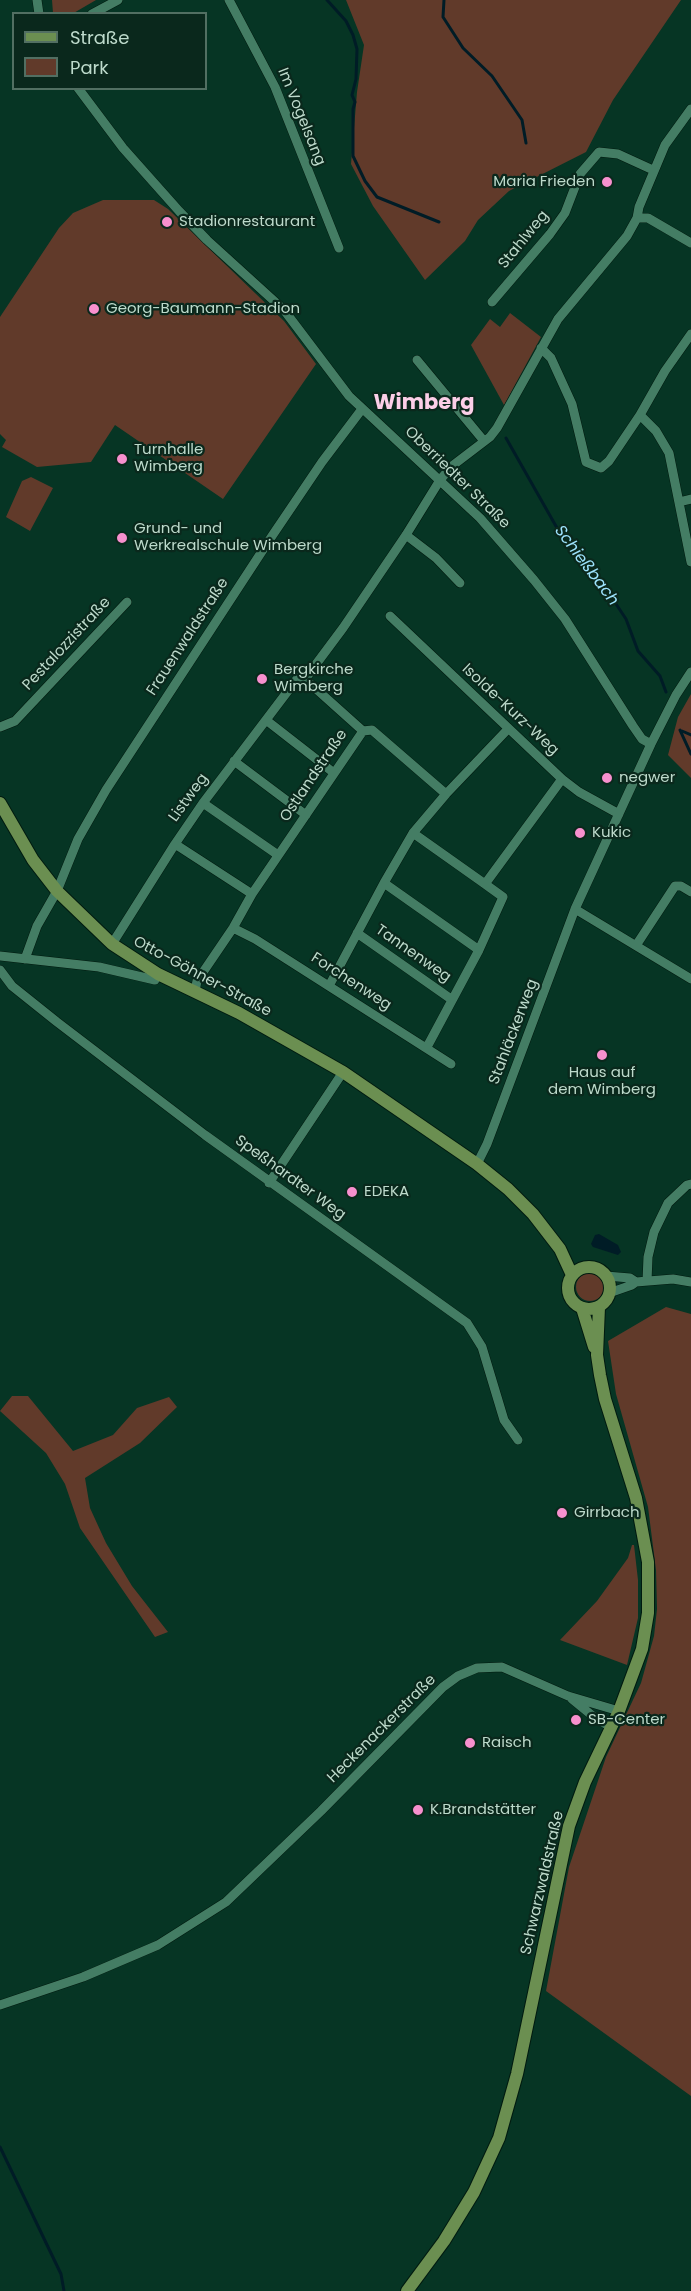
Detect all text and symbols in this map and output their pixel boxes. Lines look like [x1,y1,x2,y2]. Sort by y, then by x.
legend [12,12,207,90]
text: Straße [70,25,129,50]
text: Park [70,55,109,80]
street label: Im Vogelsang [273,66,329,168]
place label: Maria Frieden [493,173,595,191]
marker: Maria Frieden [600,175,614,189]
street label: Stahlweg [495,207,553,273]
place label: Stadionrestaurant [179,213,315,231]
marker: Stadionrestaurant [160,215,174,229]
place label: Georg-Baumann-Stadion [106,300,300,318]
marker: Georg-Baumann-Stadion [87,302,101,316]
district label: Wimberg [374,391,474,417]
street label: Oberriedter Straße [401,423,513,533]
place label: Turnhalle Wimberg [134,441,203,476]
marker: Turnhalle Wimberg [115,452,129,466]
place label: Grund- und Werkrealschule Wimberg [134,520,322,555]
water label: Schießbach [550,522,622,610]
marker: Grund- und Werkrealschule Wimberg [115,531,129,545]
street label: Frauenwaldstraße [143,575,233,699]
street label: Pestalozzistraße [19,594,115,694]
street label: Isolde-Kurz-Weg [458,660,562,760]
place label: Bergkirche Wimberg [274,661,353,696]
marker: Bergkirche Wimberg [255,672,269,686]
street label: Ostlandstraße [277,727,351,825]
place label: negwer [619,769,675,787]
street label: Listweg [165,770,213,826]
marker: negwer [600,771,614,785]
place label: Kukic [592,824,631,842]
marker: Kukic [573,826,587,840]
street label: Tannenweg [372,921,454,987]
street label: Otto-Göhner-Straße [130,933,274,1021]
street label: Forchenweg [307,949,395,1015]
street label: Stahläckerweg [486,977,542,1087]
marker: Haus auf dem Wimberg [595,1048,609,1062]
place label: Haus auf dem Wimberg [548,1064,656,1099]
street label: Speßhardter Weg [231,1132,349,1224]
place label: EDEKA [364,1183,409,1201]
marker: EDEKA [345,1185,359,1199]
place label: Girrbach [574,1504,640,1522]
marker: Girrbach [555,1506,569,1520]
street label: Heckenackerstraße [324,1671,440,1787]
place label: SB-Center [588,1711,665,1729]
marker: SB-Center [569,1713,583,1727]
place label: Raisch [482,1734,531,1752]
marker: Raisch [463,1736,477,1750]
place label: K.Brandstätter [430,1801,536,1819]
marker: K.Brandstätter [411,1803,425,1817]
street label: Schwarzwaldstraße [518,1809,568,1957]

